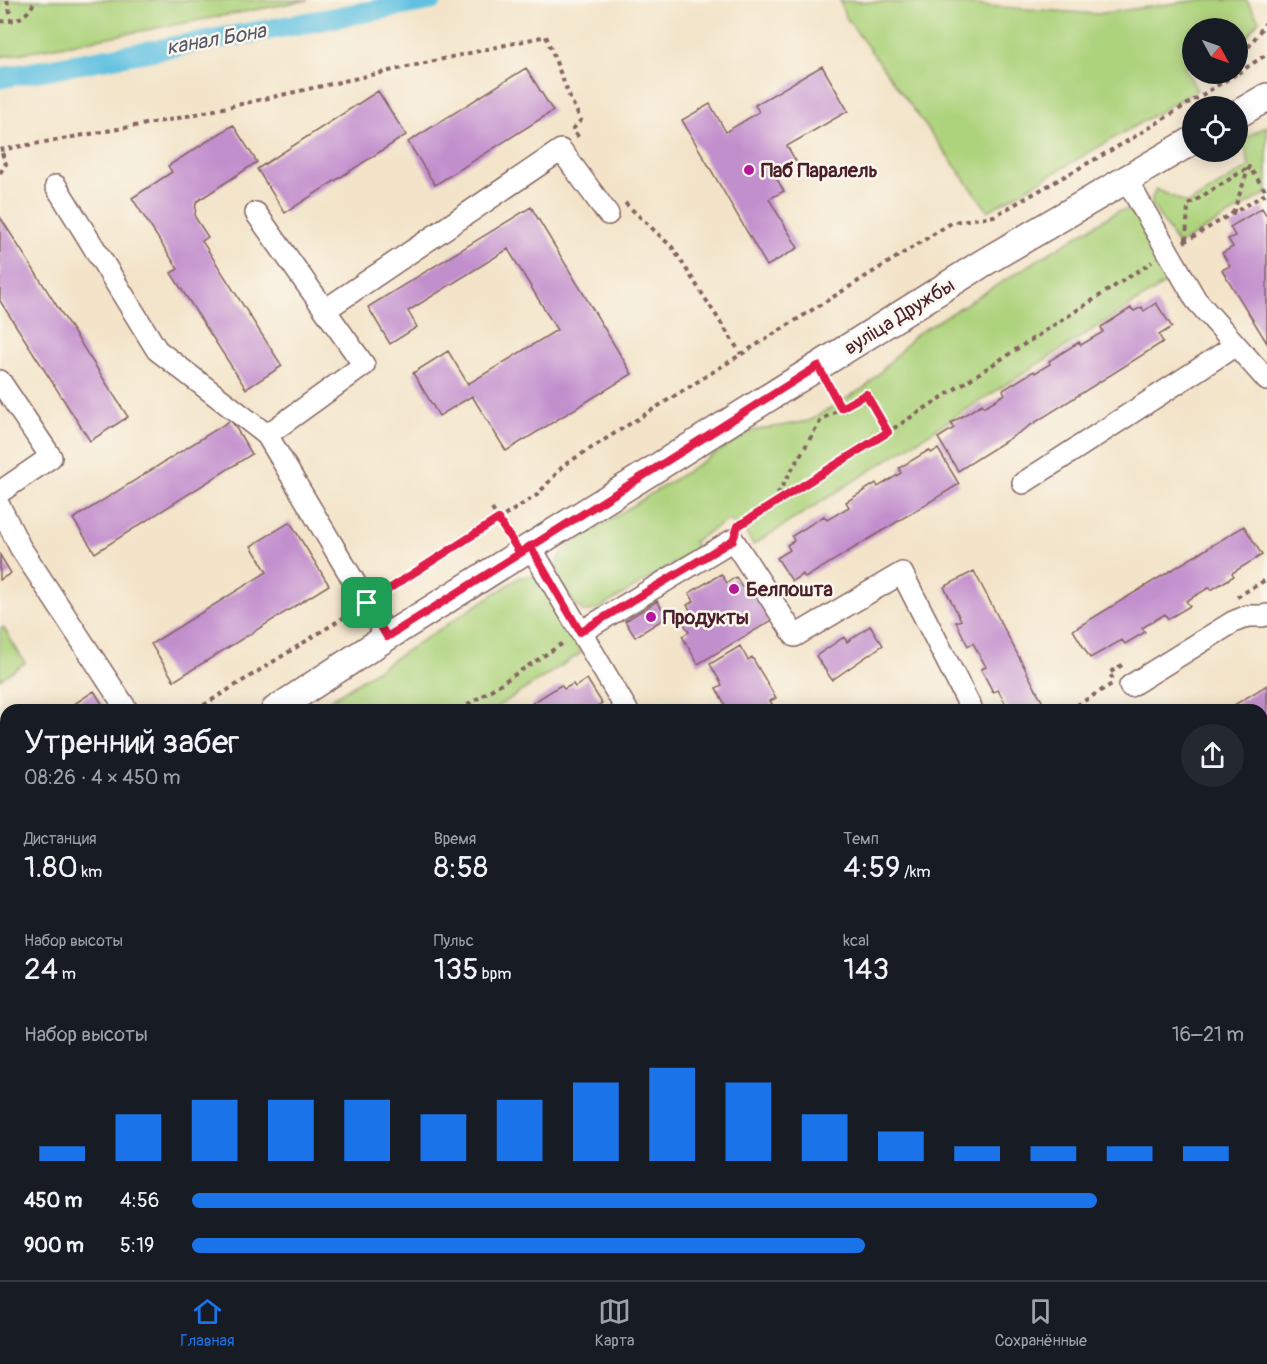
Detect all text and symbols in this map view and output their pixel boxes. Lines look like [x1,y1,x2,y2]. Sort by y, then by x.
water label: канал Бона [164,17,269,62]
north arrow [1182,18,1248,84]
map controls [1182,18,1248,162]
button: locate [1182,96,1248,162]
place label: Паб Паралель [761,158,878,183]
marker: Паб Паралель [742,163,756,177]
street label: вуліца Дружбы [839,273,959,360]
pin [341,577,392,628]
place label: Белпошта [746,577,833,602]
marker: Белпошта [727,582,741,596]
icon: arrive [350,586,383,619]
place label: Продукты [663,605,749,630]
marker: Продукты [644,610,658,624]
text: Утренний забег [24,722,240,763]
button: share [1181,724,1244,787]
text: 08:26 · 4 × 450 m [24,765,181,790]
text: Дистанция [24,829,97,849]
text: Время [434,829,476,849]
text: Темп [843,829,879,849]
text: 1.80 [24,849,78,886]
text: 8:58 [434,849,488,886]
text: 4:59 [843,849,900,886]
text: km [78,862,102,882]
text: /km [900,862,931,882]
text: Набор высоты [24,931,123,951]
text: Пульс [434,931,474,951]
text: kcal [843,931,869,951]
text: 24 [24,951,58,988]
text: 135 [434,951,478,988]
text: 143 [843,951,889,988]
text: m [58,964,76,984]
text: bpm [478,964,511,984]
text: Набор высоты [24,1022,148,1047]
text: 16–21 m [1172,1022,1244,1047]
text: 450 m [24,1188,82,1213]
text: 4:56 [120,1188,159,1213]
text: 900 m [24,1233,84,1258]
text: 5:19 [120,1233,154,1258]
tab: Главная [180,1295,234,1351]
tab: Карта [595,1295,634,1351]
tab: Сохранённые [995,1295,1087,1351]

